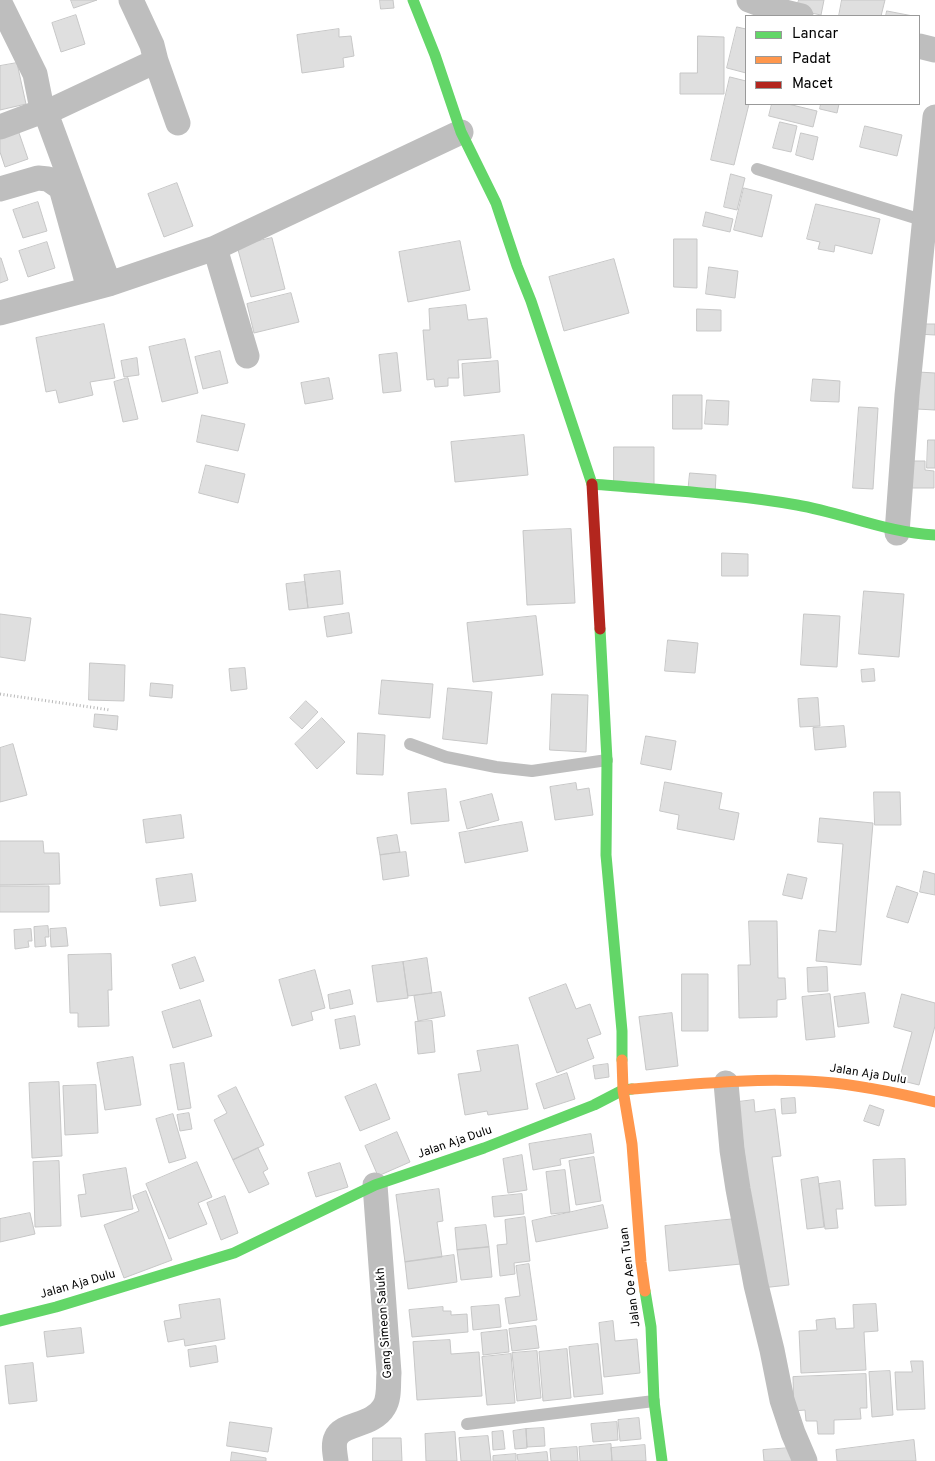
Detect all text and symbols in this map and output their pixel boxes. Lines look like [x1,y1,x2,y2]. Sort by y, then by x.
legend [745,15,920,105]
text: Lancar [792,25,838,44]
text: Padat [792,50,831,69]
text: Macet [792,75,833,94]
street label: Jalan Aja Dulu [828,1062,908,1088]
street label: Jalan Aja Dulu [416,1124,494,1162]
street label: Jalan Oe Aen Tuan [618,1226,644,1328]
street label: Jalan Aja Dulu [39,1267,117,1303]
street label: Gang Simeon Salukh [374,1267,396,1379]

